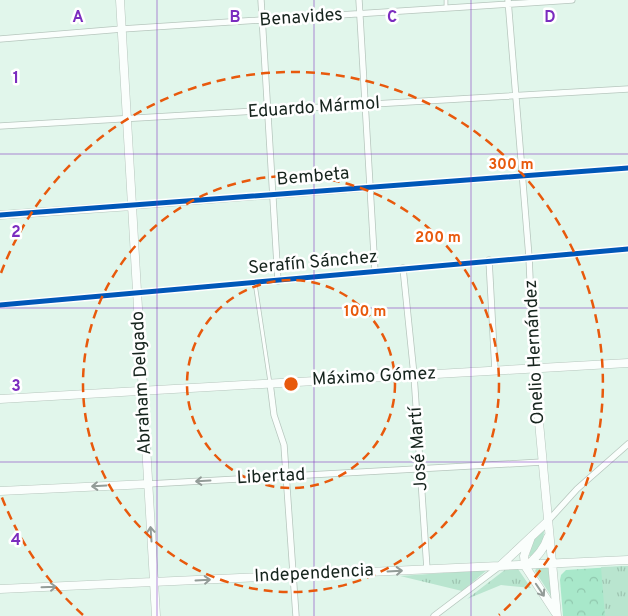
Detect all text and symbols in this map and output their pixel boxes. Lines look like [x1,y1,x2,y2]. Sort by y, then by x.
street label: Benavides [259,4,343,32]
text: A [72,8,84,28]
text: B [229,8,241,28]
text: C [387,8,397,28]
text: D [544,8,556,28]
text: 1 [13,69,19,89]
street label: Eduardo Mármol [247,92,381,124]
text: 300 m [488,156,534,175]
street label: Bembeta [276,162,350,192]
text: 2 [11,223,21,243]
text: 200 m [415,229,461,248]
street label: Serafín Sánchez [247,246,379,280]
street label: Onelio Hernández [520,279,550,425]
text: 100 m [344,303,386,322]
street label: Abraham Delgado [127,310,157,456]
street label: Máximo Gómez [311,362,437,392]
centre of rings [282,375,300,393]
text: 3 [11,377,21,397]
street label: José Martí [404,405,433,492]
street label: Libertad [236,464,306,490]
one-way arrow [195,476,211,485]
one-way arrow [91,482,107,491]
one-way arrow [147,526,156,542]
text: 4 [11,531,21,551]
street label: Independencia [254,559,374,589]
one-way arrow [387,566,403,575]
one-way arrow [195,576,211,585]
one-way arrow [40,582,56,592]
one-way arrow [536,582,546,596]

